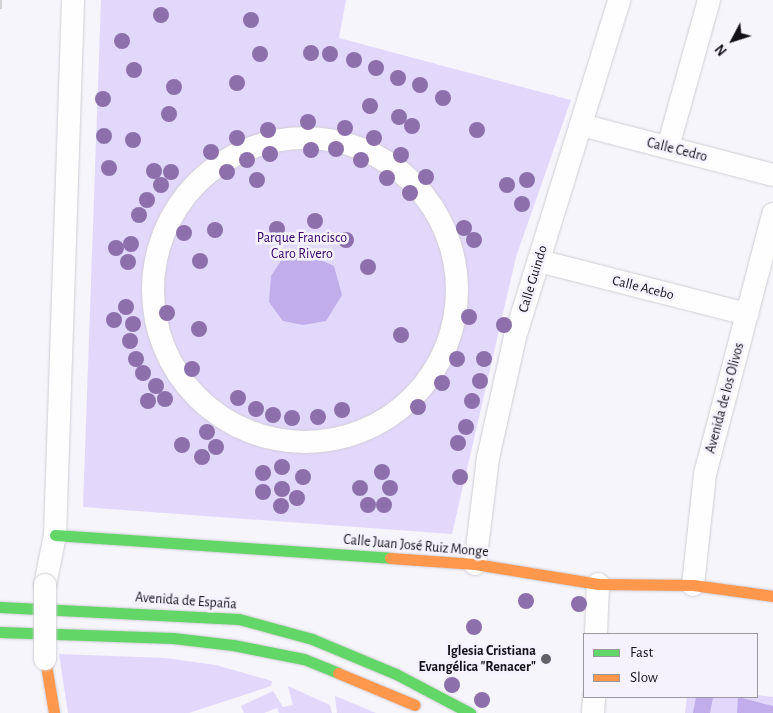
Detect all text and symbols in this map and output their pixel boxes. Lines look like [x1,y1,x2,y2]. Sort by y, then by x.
north arrow [708,15,758,65]
text: N [713,41,730,58]
street label: Calle Cedro [645,134,709,166]
park label: Parque Francisco Caro Rivero [257,230,347,262]
street label: Calle Guindo [515,243,551,315]
street label: Calle Acebo [610,272,676,304]
street label: Avenida de los Olivos [702,341,748,455]
street label: Calle Juan José Ruiz Monge [343,531,489,561]
street label: Avenida de España [135,589,237,613]
legend [583,633,758,698]
place label: Iglesia Cristiana Evangélica "Renacer" [419,643,536,676]
text: Fast [630,645,653,660]
marker: Iglesia Cristiana Evangélica "Renacer" [540,653,552,665]
text: Slow [630,670,658,685]

